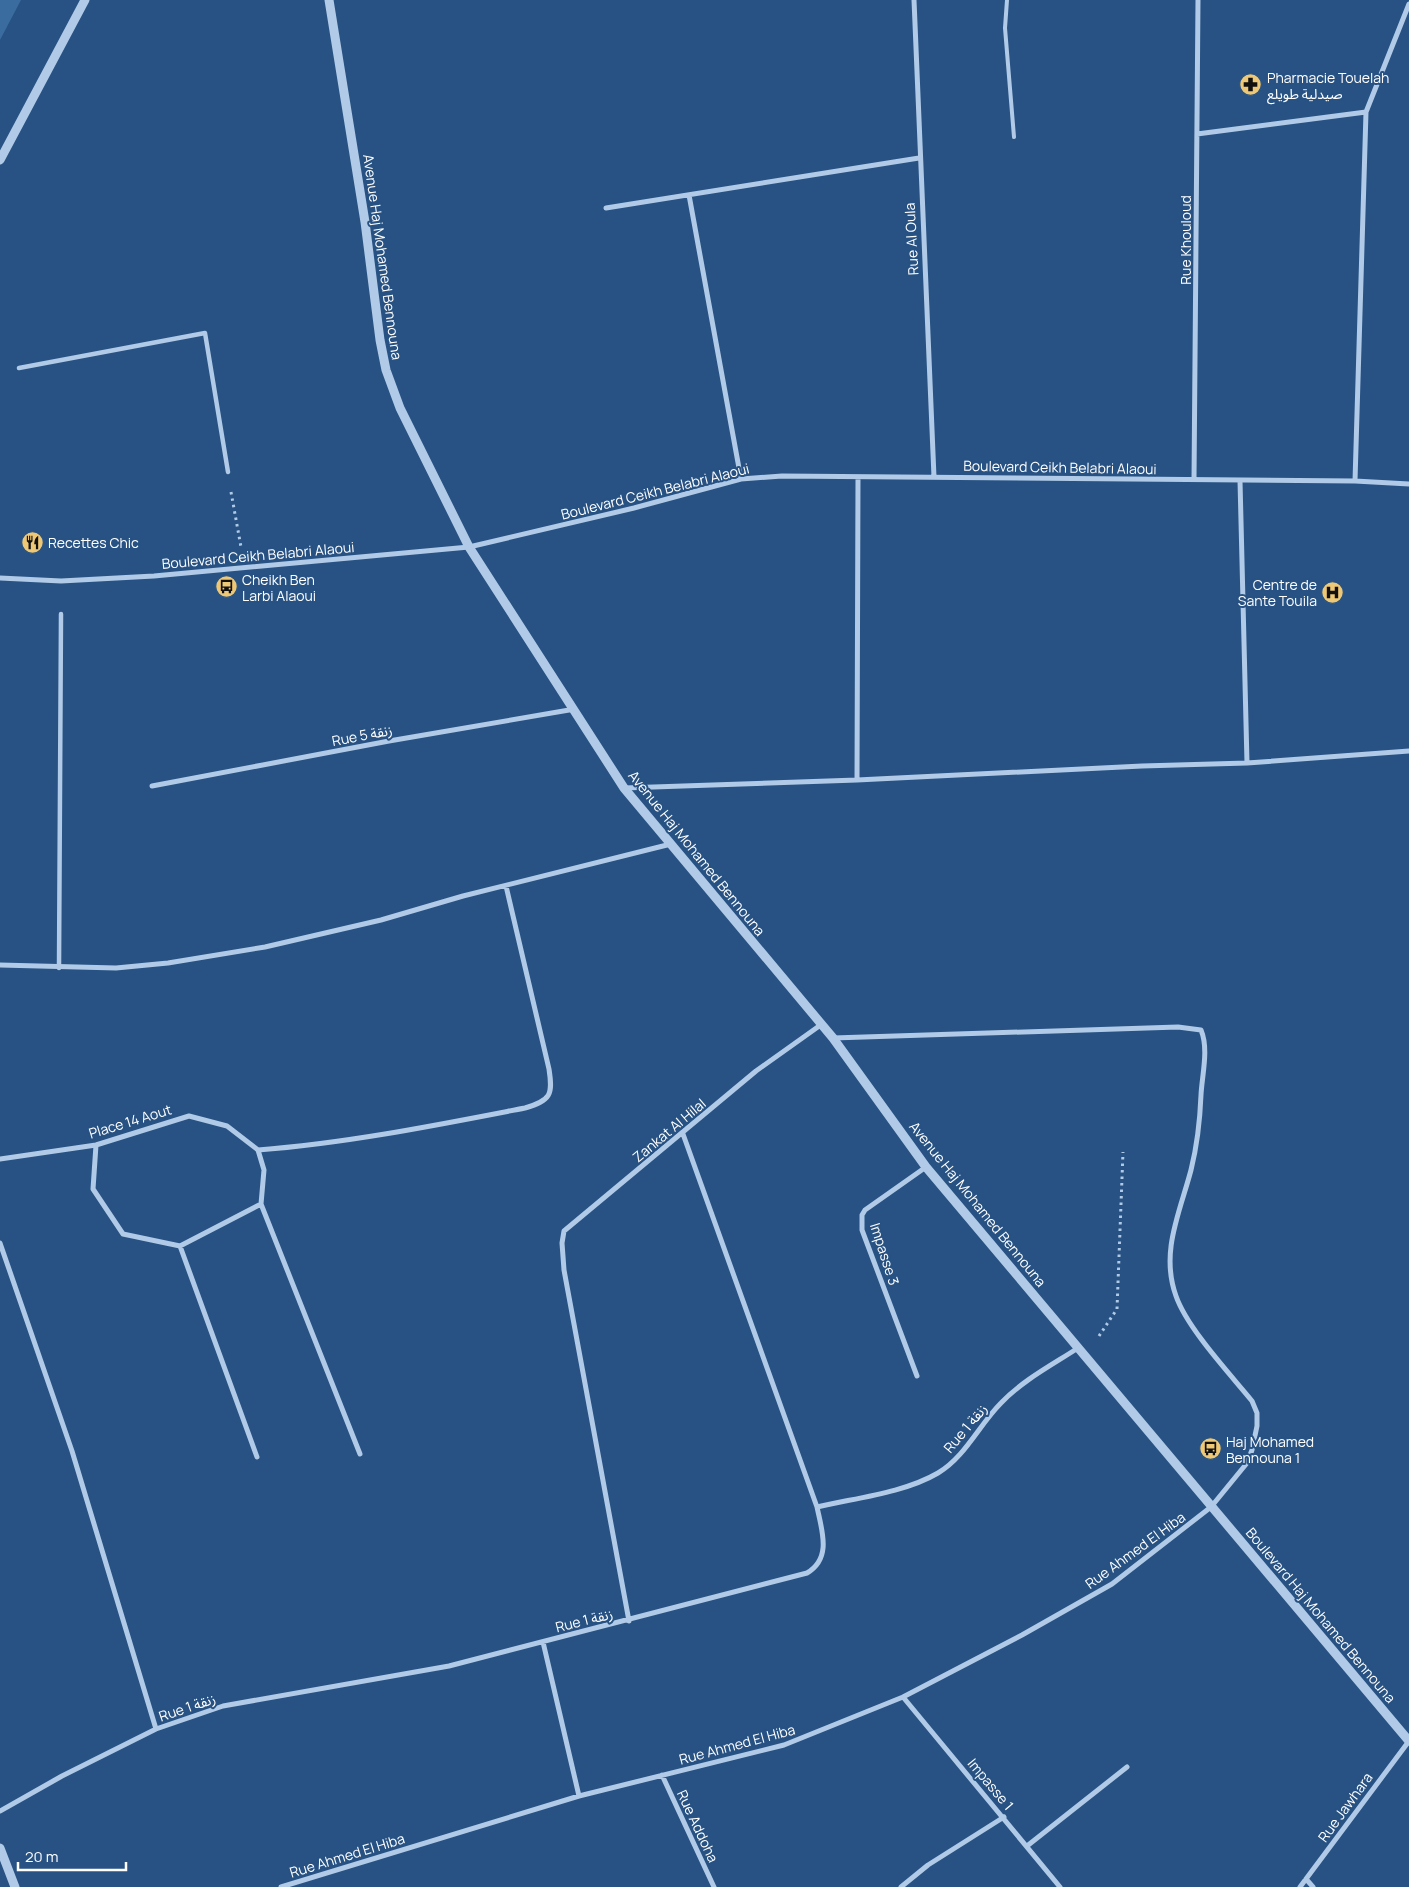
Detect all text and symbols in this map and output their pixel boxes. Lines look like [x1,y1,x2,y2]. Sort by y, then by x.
place label: Pharmacie Touelah صيدلية طويلع [1267,68,1389,105]
pharmacy icon: Pharmacie Touelah صيدلية طويلع [1239,73,1263,97]
street label: Avenue Haj Mohamed Bennouna [359,153,407,361]
street label: Rue Khouloud [1176,195,1195,285]
street label: Rue Al Oula [900,202,922,276]
street label: Boulevard Ceikh Belabri Alaoui [963,456,1157,478]
street label: Boulevard Ceikh Belabri Alaoui [559,458,751,524]
restaurant icon: Recettes Chic [20,530,44,554]
place label: Recettes Chic [48,533,139,552]
street label: Boulevard Ceikh Belabri Alaoui [161,537,355,573]
place label: Cheikh Ben Larbi Alaoui [242,570,316,605]
bus stop icon: Cheikh Ben Larbi Alaoui [214,575,238,599]
place label: Centre de Sante Touila [1238,575,1317,610]
hospital icon: Centre de Sante Touila [1321,580,1345,604]
street label: Rue 5 زنقة [330,720,394,750]
street label: Avenue Haj Mohamed Bennouna [624,766,770,940]
street label: Zankat Al Hilal [628,1094,710,1166]
street label: Place 14 Aout [86,1099,174,1143]
street label: Avenue Haj Mohamed Bennouna [905,1117,1051,1291]
street label: Impasse 3 [866,1220,904,1288]
street label: Rue 1 زنقة [939,1399,991,1457]
place label: Haj Mohamed Bennouna 1 [1226,1432,1314,1467]
bus stop icon: Haj Mohamed Bennouna 1 [1198,1437,1222,1461]
street label: Rue Ahmed El Hiba [1081,1507,1189,1593]
street label: Boulevard Haj Mohamed Bennouna [1242,1523,1400,1707]
street label: Rue 1 زنقة [553,1604,615,1636]
street label: Rue 1 زنقة [156,1688,218,1726]
street label: Rue Ahmed El Hiba [677,1719,797,1769]
street label: Impasse 1 [964,1754,1018,1814]
street label: Rue Jawhara [1313,1768,1377,1846]
street label: Rue Addoha [673,1787,723,1865]
street label: Rue Ahmed El Hiba [287,1828,407,1882]
scale bar [18,1840,125,1872]
text: 20 m [25,1846,58,1867]

